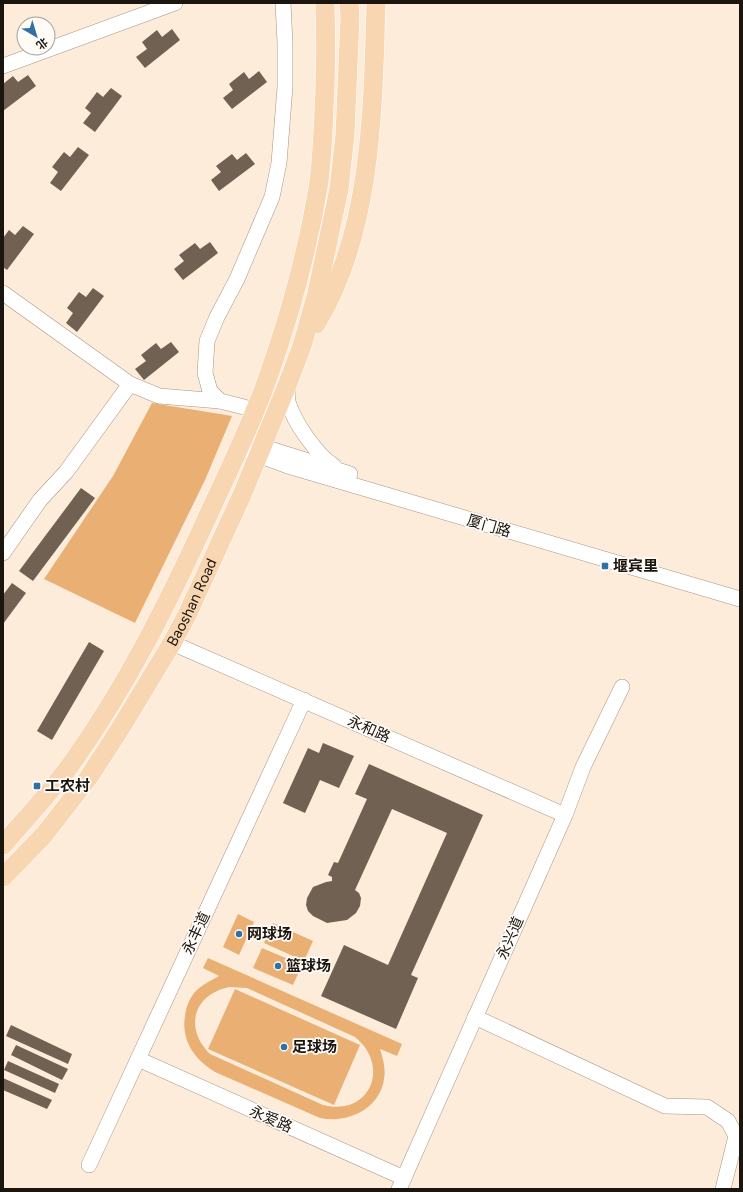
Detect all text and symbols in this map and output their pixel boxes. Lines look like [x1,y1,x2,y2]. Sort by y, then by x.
north arrow [16,16,56,56]
text: 北 [34,35,50,52]
street label: 厦门路 [465,511,513,541]
street label: Baoshan Road [163,556,221,649]
place label: 堰宾里 [613,557,658,575]
marker: 堰宾里 [600,561,610,571]
street label: 永和路 [345,712,393,746]
place label: 工农村 [45,777,90,795]
marker: 工农村 [32,781,42,791]
street label: 永丰道 [178,909,214,957]
street label: 永兴道 [493,914,527,962]
place label: 网球场 [247,925,292,943]
marker: 网球场 [234,929,244,939]
place label: 篮球场 [286,957,331,975]
marker: 篮球场 [273,961,283,971]
place label: 足球场 [292,1038,337,1056]
marker: 足球场 [279,1042,289,1052]
street label: 永爱路 [247,1102,295,1136]

